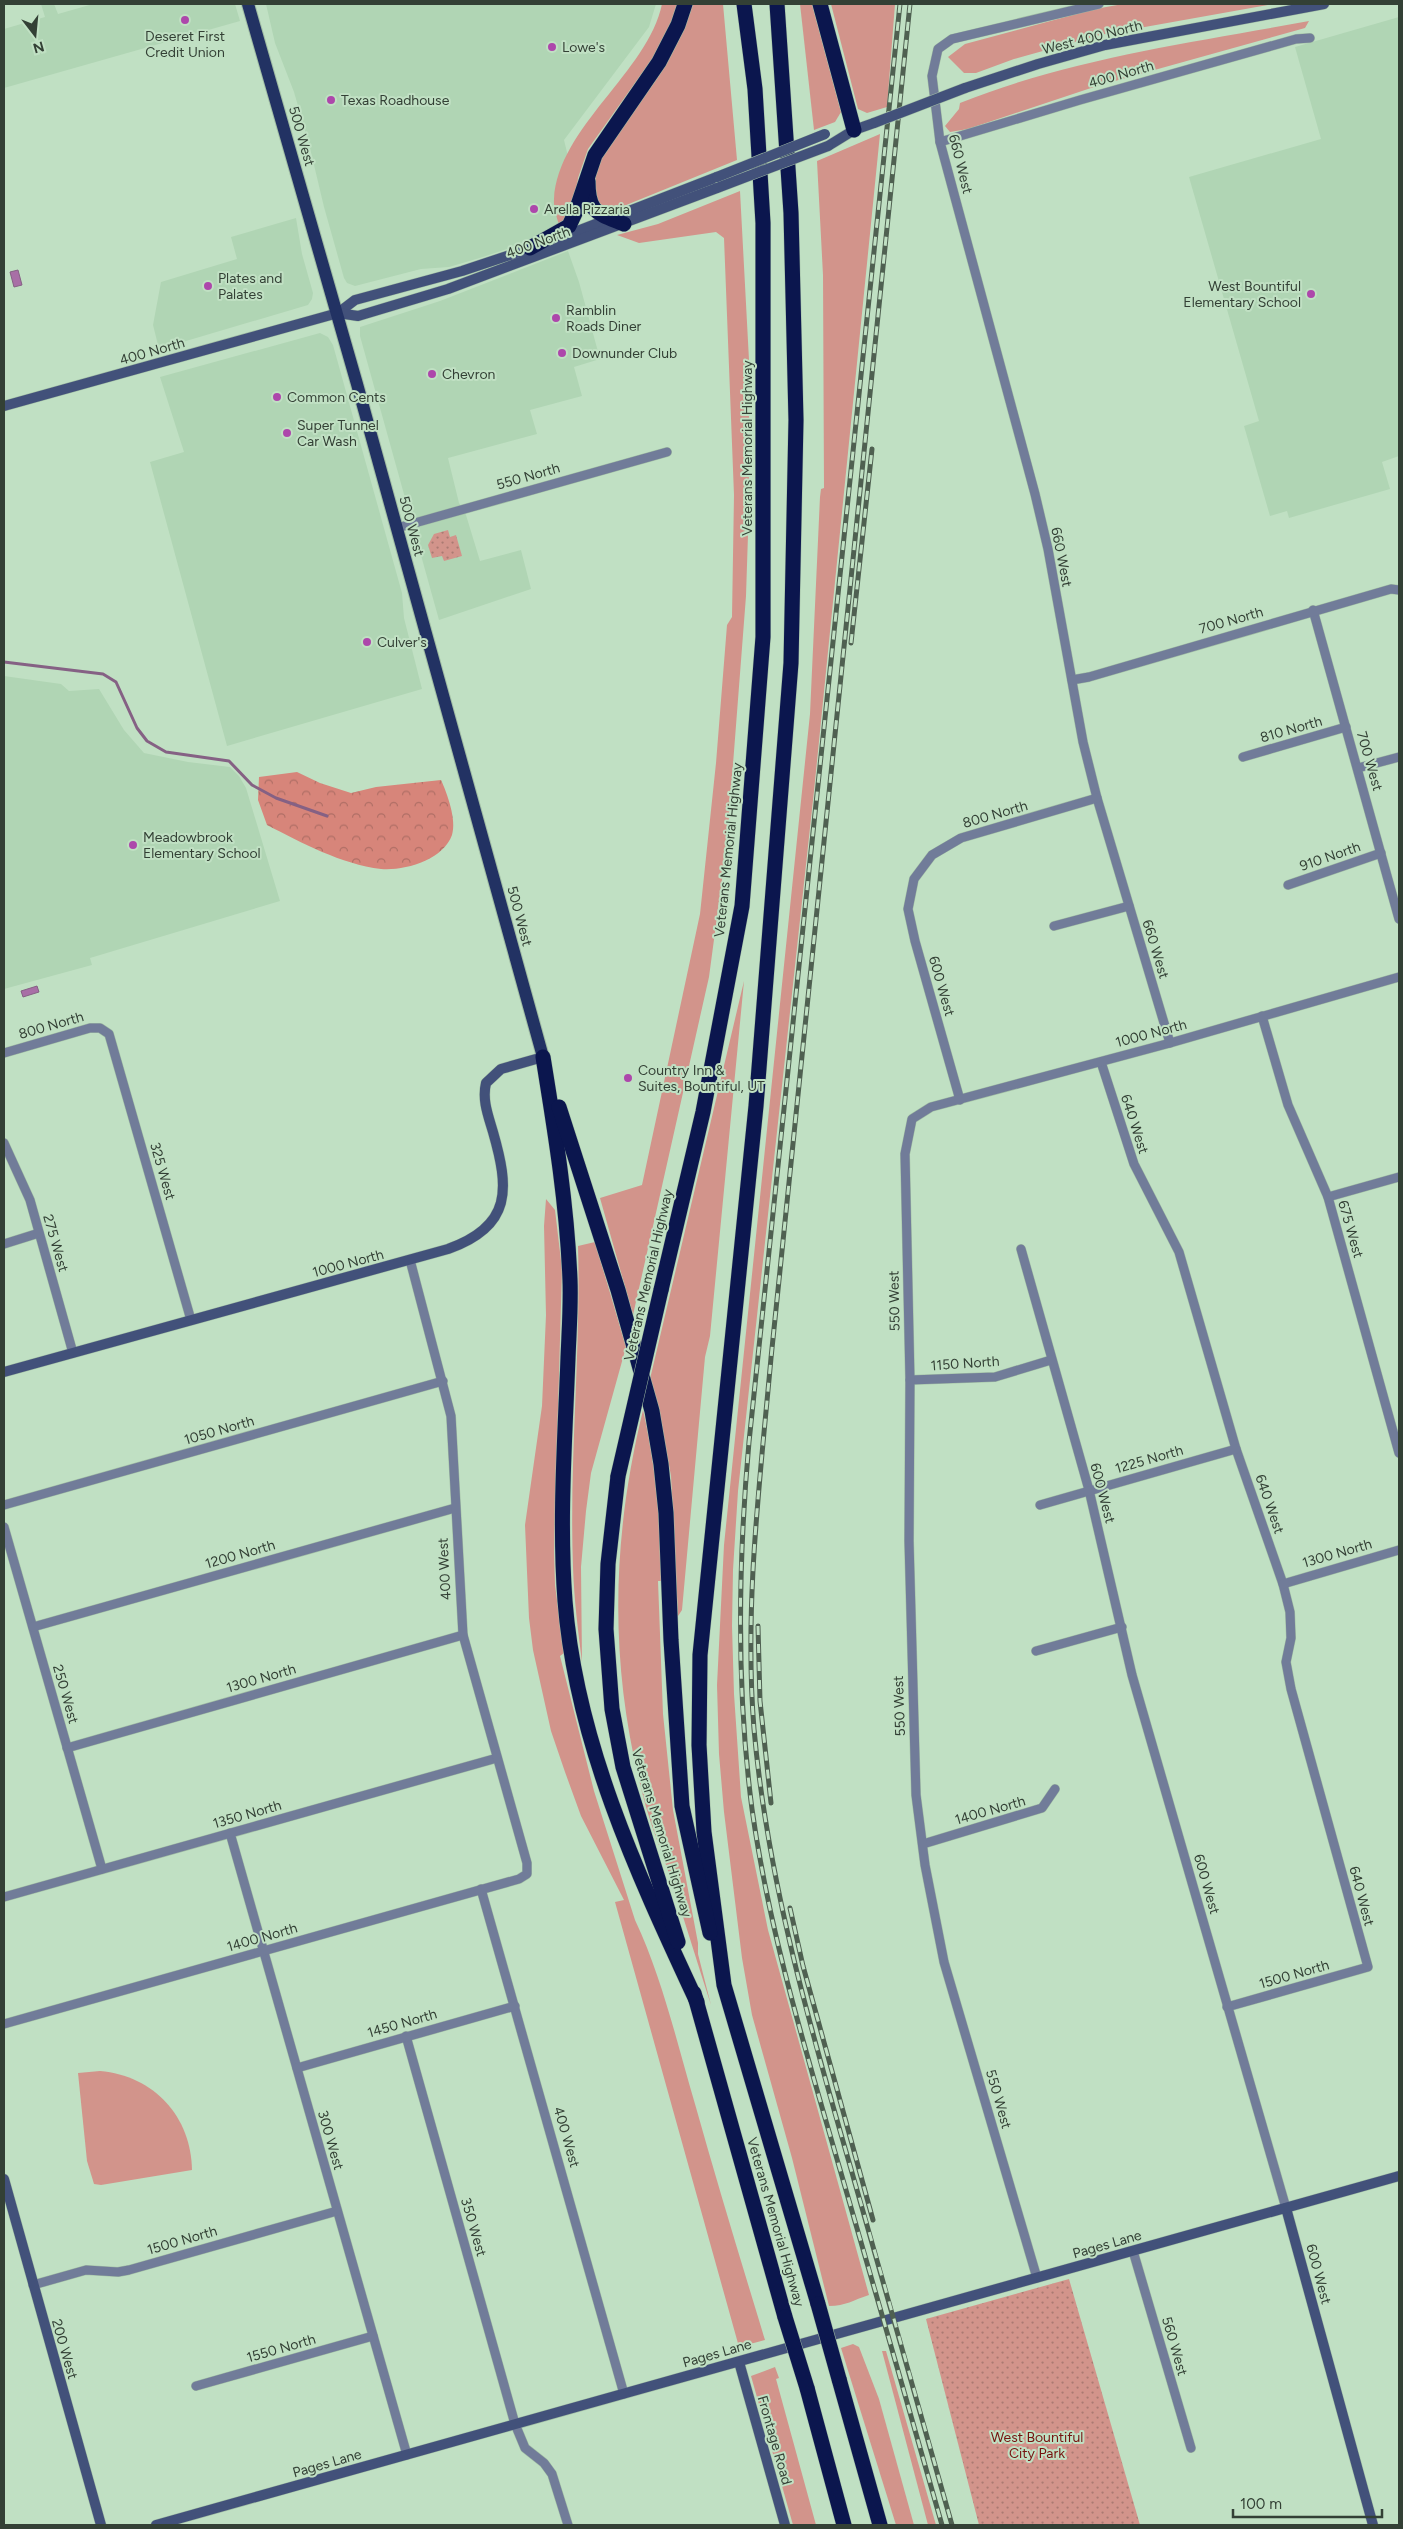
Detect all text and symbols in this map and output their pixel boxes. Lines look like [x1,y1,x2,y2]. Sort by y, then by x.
north arrow [10,10,60,60]
marker: Deseret First Credit Union [179,14,191,26]
street label: West 400 North [1040,17,1144,58]
place label: Deseret First Credit Union [145,28,225,61]
text: N [31,37,46,57]
place label: Lowe's [562,39,605,56]
marker: Lowe's [546,41,558,53]
street label: 400 North [1087,57,1156,92]
place label: Texas Roadhouse [341,92,450,109]
marker: Texas Roadhouse [325,94,337,106]
street label: 500 West [285,104,318,168]
street label: 660 West [945,133,976,196]
place label: Arella Pizzaria [544,201,630,218]
marker: Arella Pizzaria [528,203,540,215]
street label: 400 North [504,223,573,262]
place label: Plates and Palates [218,270,282,303]
place label: West Bountiful Elementary School [1183,278,1301,311]
marker: Plates and Palates [202,280,214,292]
marker: West Bountiful Elementary School [1305,288,1317,300]
place label: Ramblin Roads Diner [566,302,642,335]
marker: Ramblin Roads Diner [550,312,562,324]
street label: 400 North [118,334,187,369]
place label: Downunder Club [572,345,677,362]
marker: Downunder Club [556,347,568,359]
street label: Veterans Memorial Highway [739,360,756,536]
place label: Chevron [442,366,495,383]
marker: Chevron [426,368,438,380]
place label: Common Cents [287,389,386,406]
marker: Common Cents [271,391,283,403]
place label: Super Tunnel Car Wash [297,417,379,450]
marker: Super Tunnel Car Wash [281,427,293,439]
street label: 550 North [494,459,562,494]
street label: 500 West [395,494,428,558]
street label: 660 West [1047,526,1076,588]
street label: 700 North [1197,603,1265,638]
place label: Culver's [377,634,427,651]
marker: Culver's [361,636,373,648]
street label: 810 North [1258,712,1324,746]
street label: 700 West [1353,729,1386,793]
street label: Veterans Memorial Highway [711,761,746,938]
street label: 800 North [961,797,1030,832]
place label: Meadowbrook Elementary School [143,829,261,862]
street label: 910 North [1298,838,1363,875]
marker: Meadowbrook Elementary School [127,839,139,851]
street label: 500 West [503,884,536,948]
street label: 660 West [1139,918,1173,981]
street label: 600 West [925,954,958,1018]
street label: 800 North [17,1008,86,1043]
street label: 1000 North [1114,1016,1189,1051]
place label: Country Inn & Suites, Bountiful, UT [638,1062,765,1095]
marker: Country Inn & Suites, Bountiful, UT [622,1072,634,1084]
street label: 640 West [1117,1092,1152,1156]
street label: 325 West [146,1140,179,1202]
street label: Veterans Memorial Highway [620,1187,677,1362]
street label: 675 West [1334,1198,1367,1260]
street label: 275 West [39,1212,72,1274]
street label: 1000 North [311,1246,386,1281]
street label: 550 West [885,1270,904,1332]
street label: 1150 North [930,1353,1000,1374]
street label: 1050 North [182,1412,256,1449]
street label: 1225 North [1113,1442,1185,1477]
street label: 600 West [1086,1461,1119,1525]
street label: 640 West [1251,1472,1288,1536]
street label: 1300 North [1300,1535,1374,1572]
street label: 1200 North [203,1536,277,1573]
street label: 400 West [434,1537,455,1601]
street label: 1300 North [224,1660,298,1697]
street label: 250 West [49,1663,82,1726]
street label: 550 West [890,1675,909,1737]
street label: Veterans Memorial Highway [628,1747,695,1920]
street label: 1400 North [953,1792,1028,1829]
street label: 1350 North [211,1797,284,1832]
street label: 600 West [1190,1852,1223,1916]
street label: 640 West [1345,1864,1378,1928]
street label: 1400 North [225,1919,300,1956]
street label: 1500 North [1257,1956,1331,1993]
street label: 1450 North [365,2005,439,2042]
street label: 550 West [982,2068,1015,2131]
street label: 400 West [550,2105,583,2169]
street label: 300 West [314,2108,347,2172]
street label: Veterans Memorial Highway [743,2135,808,2309]
street label: 350 West [457,2196,490,2259]
street label: 1500 North [145,2222,219,2259]
street label: Pages Lane [1071,2226,1144,2262]
street label: 600 West [1302,2242,1335,2306]
street label: 560 West [1158,2315,1191,2378]
street label: 200 West [48,2317,81,2381]
street label: 1550 North [245,2330,318,2366]
street label: Pages Lane [681,2335,754,2371]
street label: Frontage Road [754,2394,795,2487]
park label: West Bountiful City Park [991,2429,1083,2462]
street label: Pages Lane [291,2445,364,2481]
scale bar [1233,2486,1382,2518]
text: 100 m [1240,2495,1282,2513]

